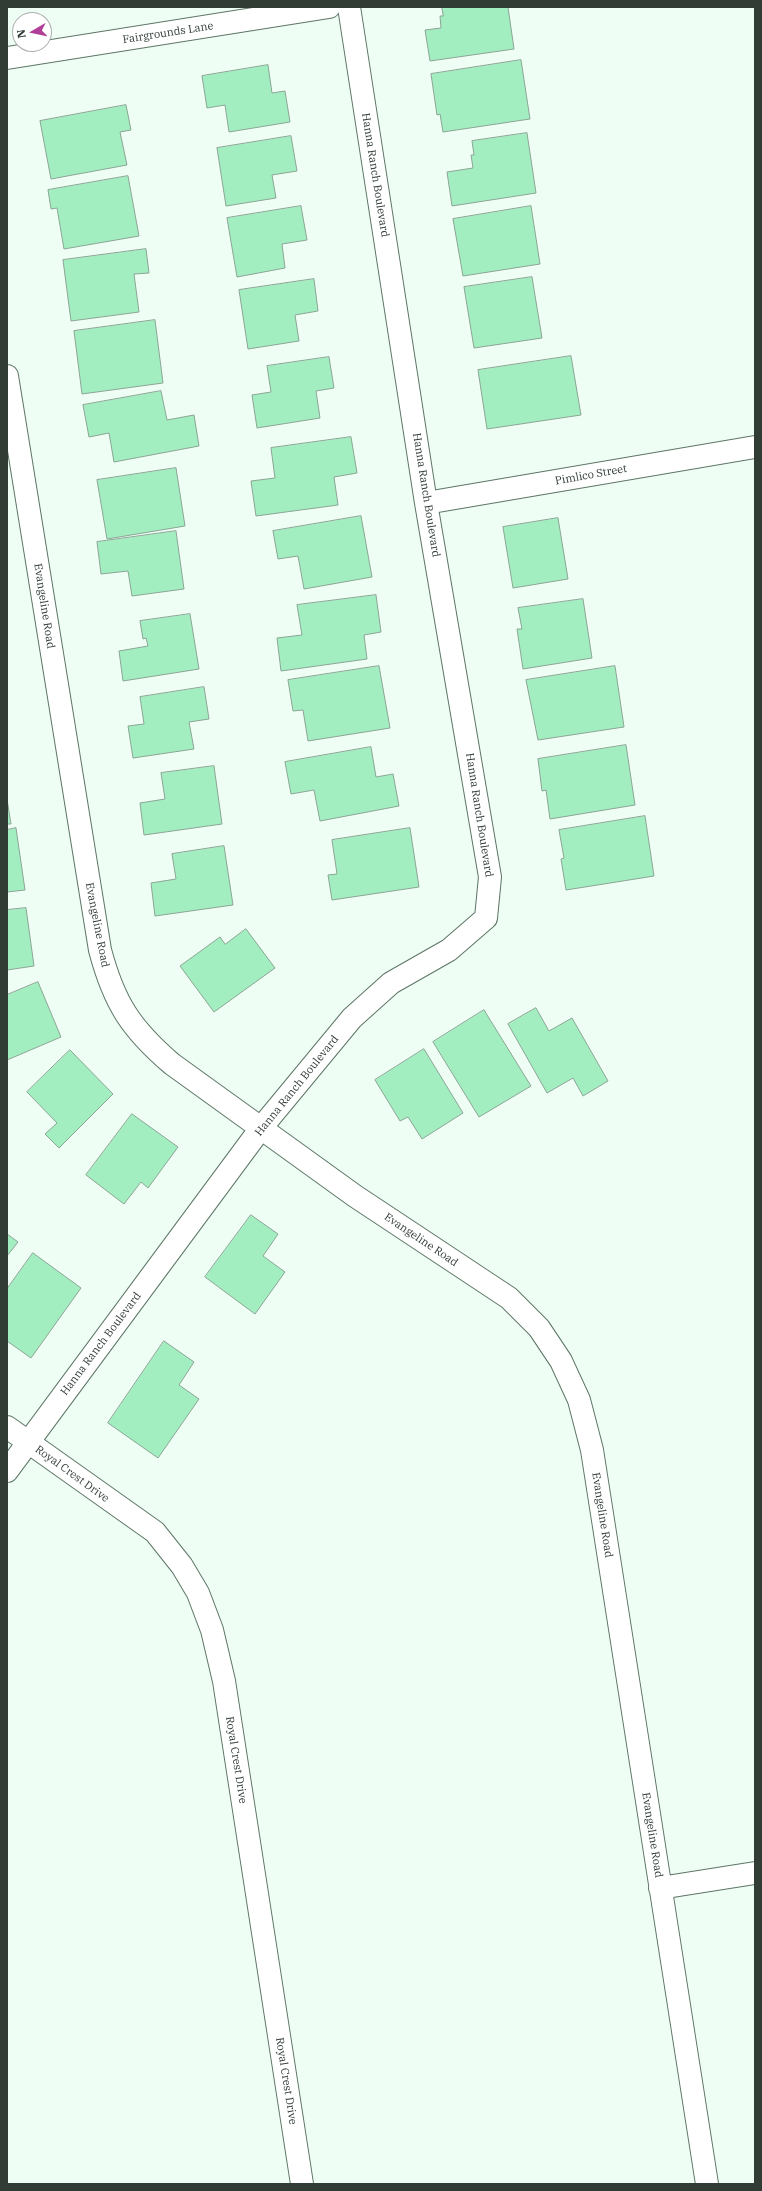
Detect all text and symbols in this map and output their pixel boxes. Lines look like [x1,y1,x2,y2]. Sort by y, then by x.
north arrow [12,12,52,52]
street label: Fairgrounds Lane [122,19,214,47]
text: N [14,28,29,39]
street label: Hanna Ranch Boulevard [359,112,391,238]
street label: Hanna Ranch Boulevard [410,432,442,558]
street label: Pimlico Street [554,462,628,488]
street label: Evangeline Road [31,562,57,650]
street label: Hanna Ranch Boulevard [463,752,495,878]
street label: Evangeline Road [82,882,112,968]
street label: Hanna Ranch Boulevard [252,1033,342,1139]
street label: Evangeline Road [382,1210,460,1270]
street label: Hanna Ranch Boulevard [58,1290,144,1398]
street label: Royal Crest Drive [32,1443,112,1505]
street label: Evangeline Road [589,1471,615,1559]
street label: Royal Crest Drive [223,1715,249,1805]
street label: Evangeline Road [639,1791,665,1879]
street label: Royal Crest Drive [273,2036,299,2126]

